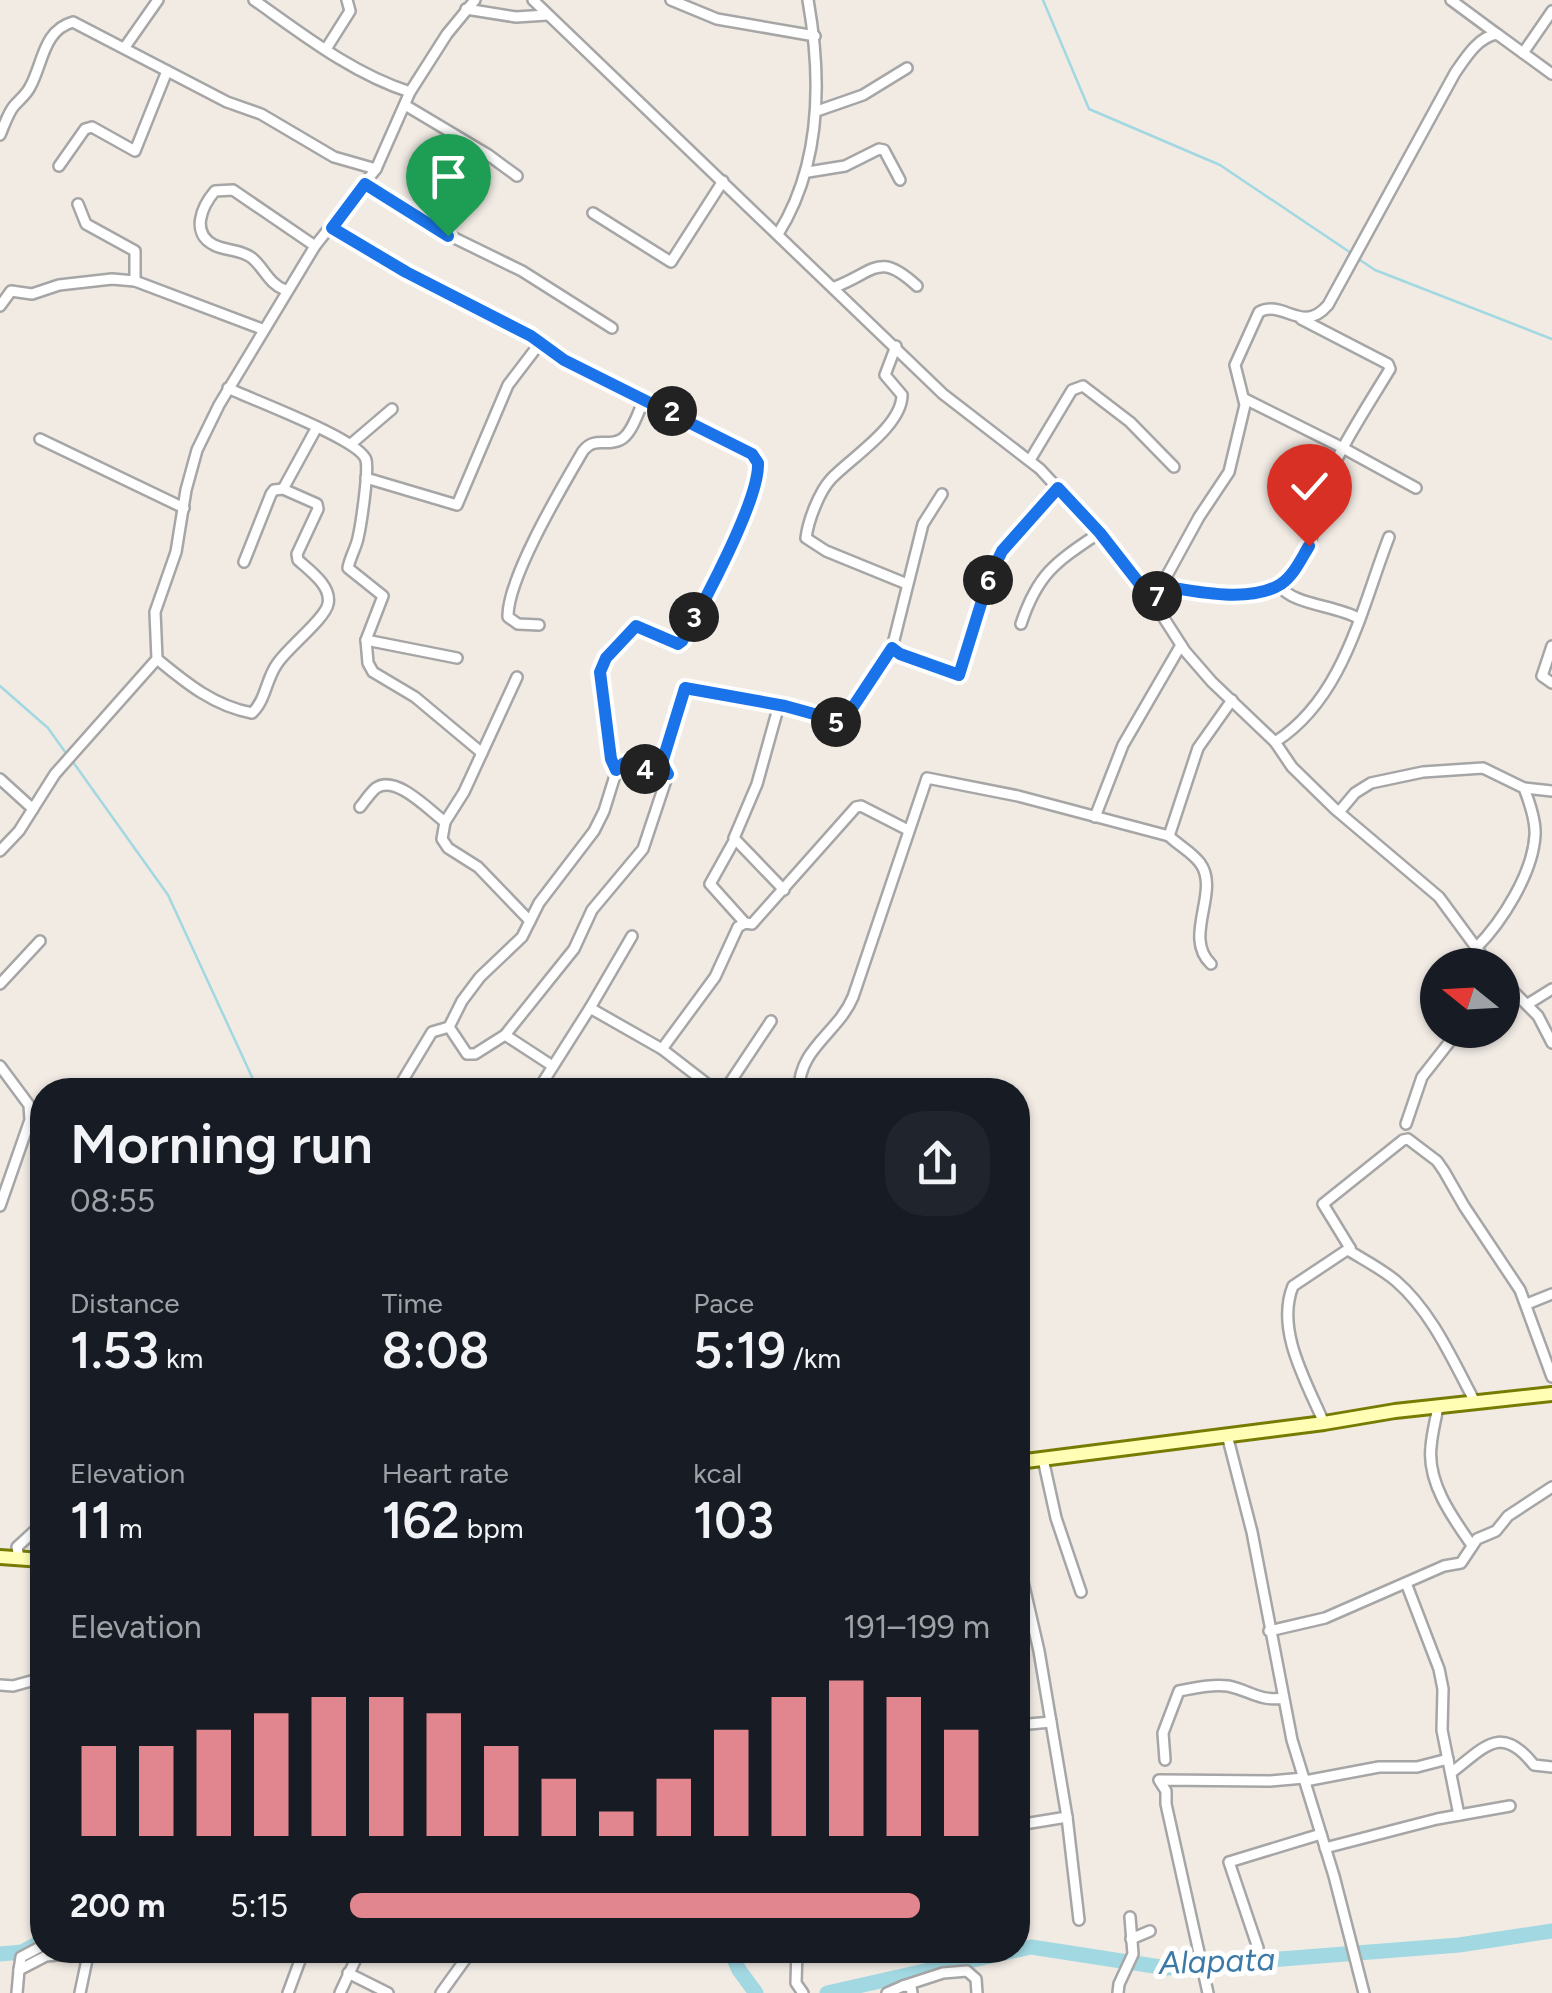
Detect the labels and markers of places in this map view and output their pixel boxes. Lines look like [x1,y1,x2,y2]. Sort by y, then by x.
pin [406,134,491,237]
pin: 2 [647,386,697,436]
pin [1267,444,1352,547]
pin: 6 [963,555,1013,605]
pin: 7 [1132,571,1182,621]
pin: 3 [669,592,719,642]
pin: 5 [811,697,861,747]
pin: 4 [620,744,670,794]

